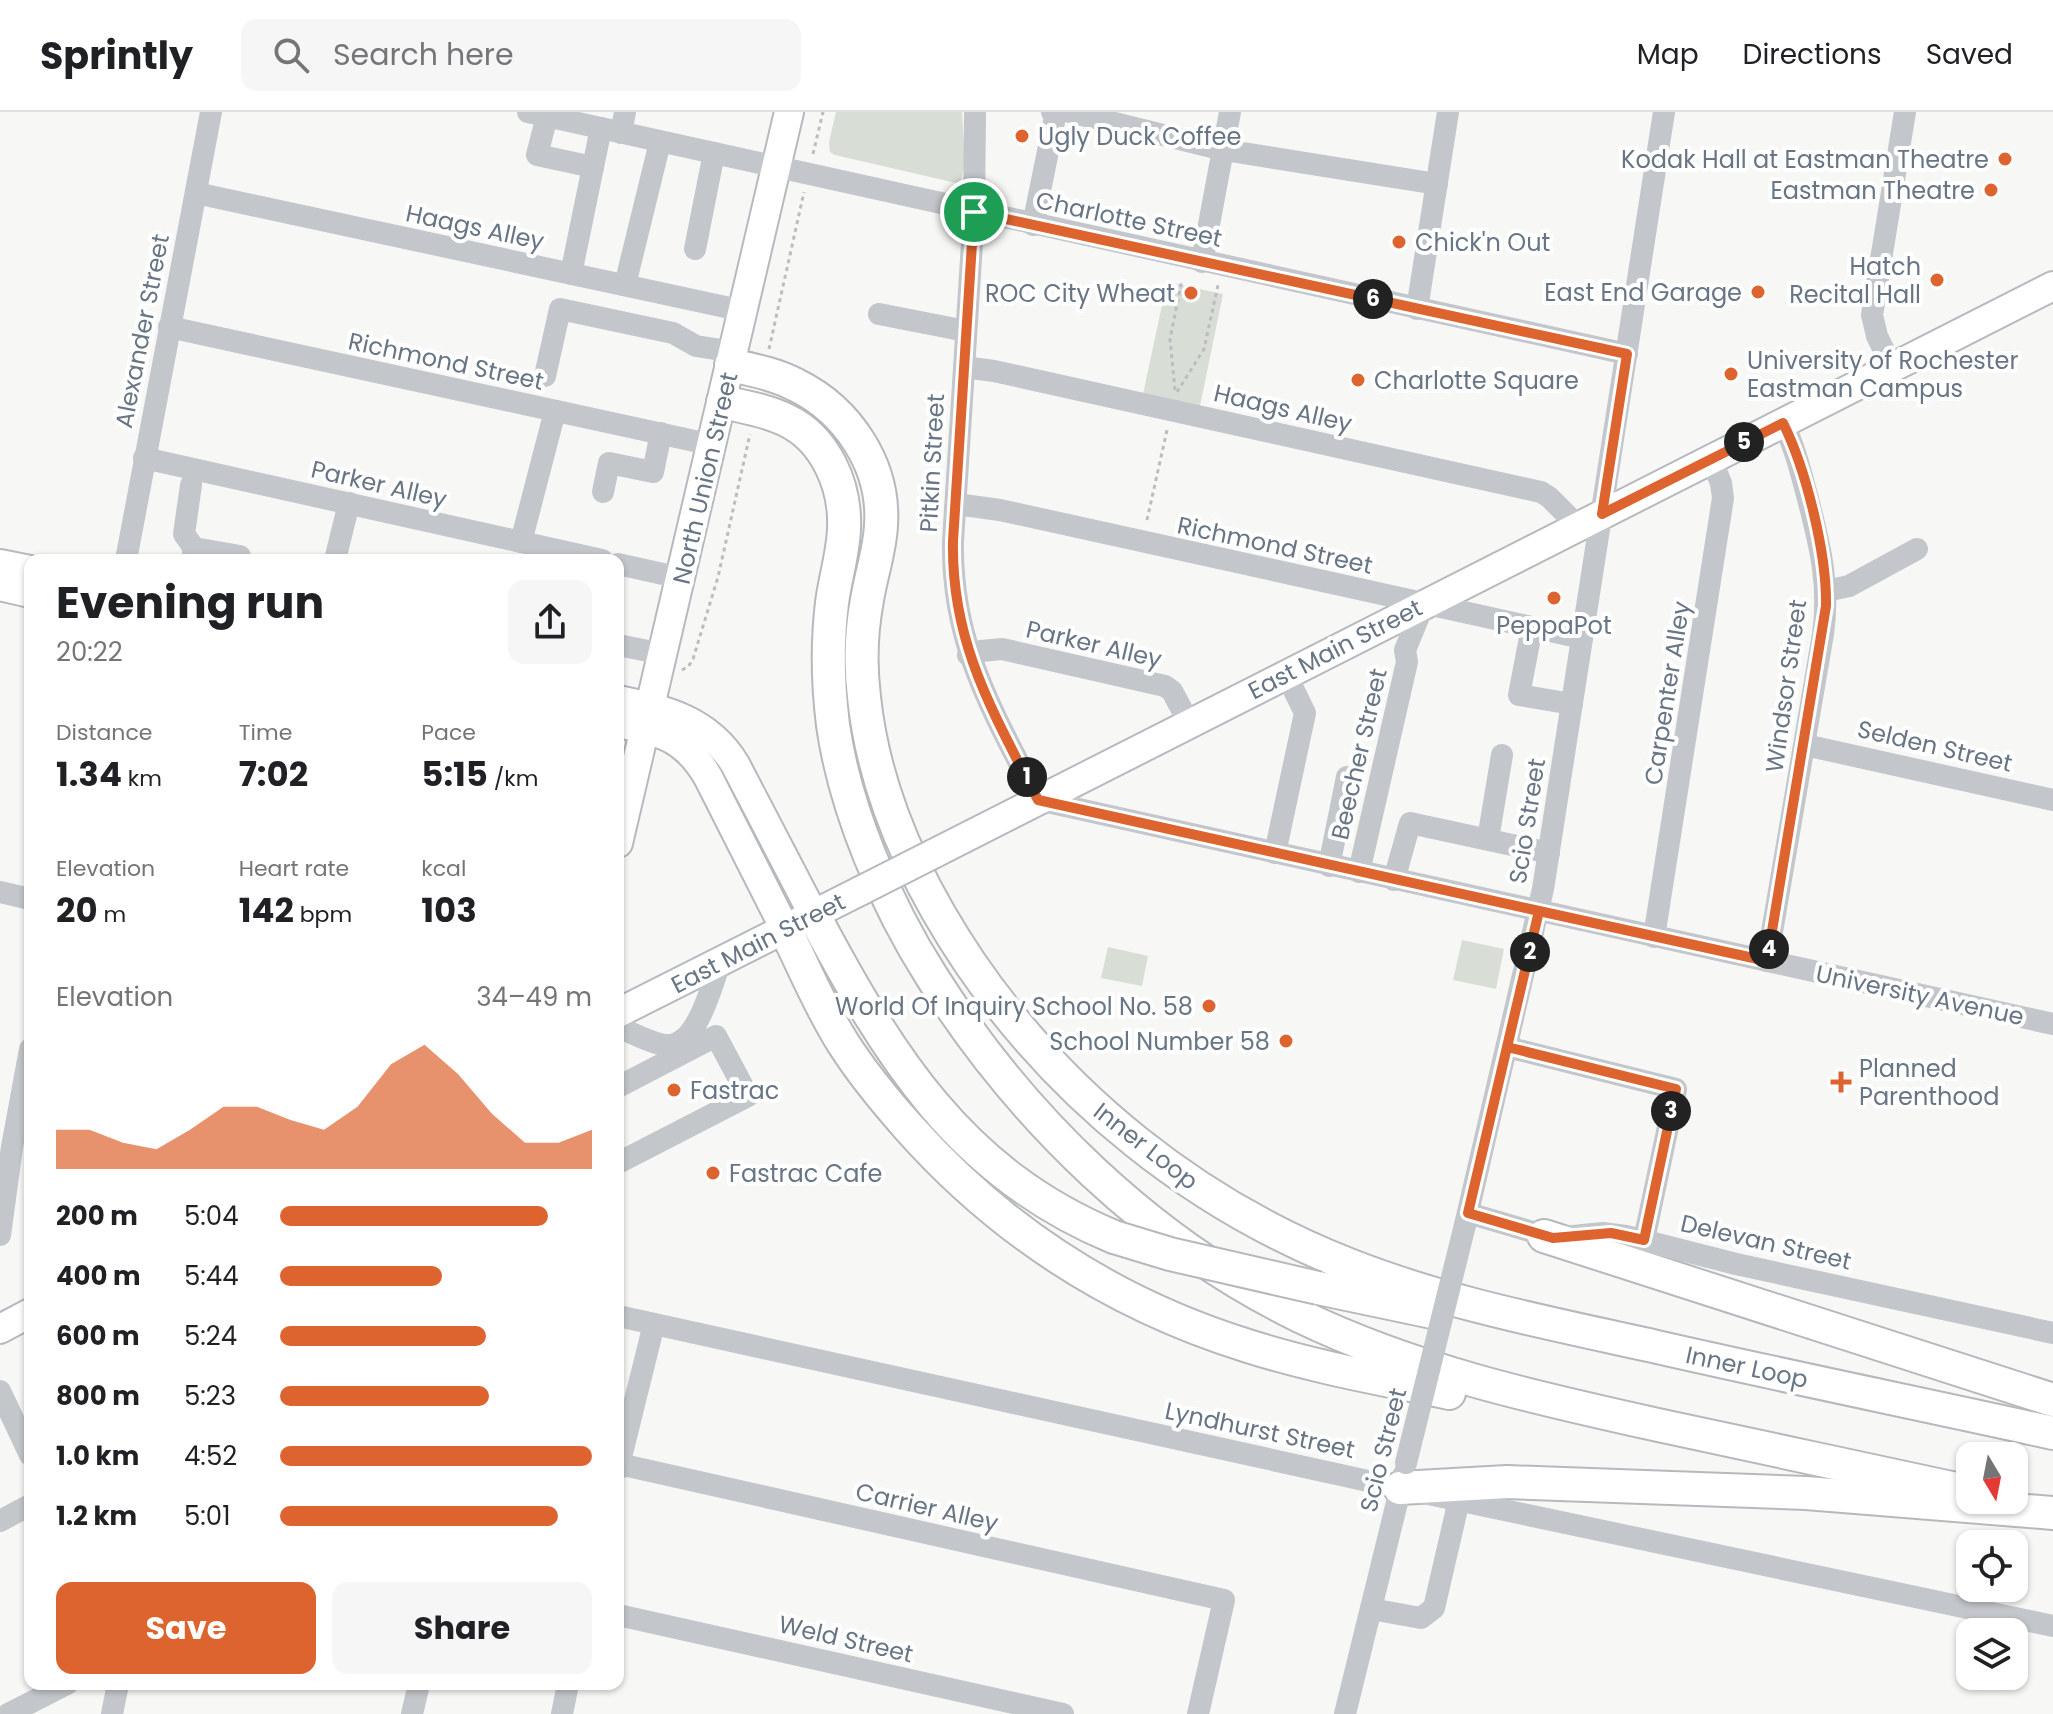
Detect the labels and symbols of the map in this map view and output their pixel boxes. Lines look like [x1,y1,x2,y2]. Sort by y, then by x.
place label: Ugly Duck Coffee [1038,120,1241,153]
marker: Ugly Duck Coffee [1013,127,1031,145]
place label: Kodak Hall at Eastman Theatre [1621,143,1989,176]
marker: Kodak Hall at Eastman Theatre [1996,150,2014,168]
place label: Eastman Theatre [1770,174,1975,207]
pin [940,178,1008,246]
marker: Eastman Theatre [1982,181,2000,199]
street label: Charlotte Street [1033,183,1225,255]
street label: Haags Alley [403,196,548,258]
place label: Chick'n Out [1415,226,1550,259]
street label: Alexander Street [107,231,177,431]
marker: Chick'n Out [1390,233,1408,251]
place label: Hatch Recital Hall [1789,250,1921,311]
marker: Hatch Recital Hall [1928,271,1946,289]
place label: East End Garage [1544,276,1742,309]
place label: ROC City Wheat [985,277,1175,310]
pin: 6 [1353,279,1393,319]
marker: East End Garage [1749,283,1767,301]
marker: ROC City Wheat [1182,284,1200,302]
street label: Richmond Street [345,324,547,398]
place label: University of Rochester Eastman Campus [1747,344,2018,405]
place label: Charlotte Square [1374,364,1579,397]
marker: University of Rochester Eastman Campus [1722,365,1740,383]
street label: North Union Street [665,369,745,587]
marker: Charlotte Square [1349,371,1367,389]
street label: Haags Alley [1211,376,1356,440]
street label: Pitkin Street [912,393,952,533]
pin: 5 [1724,422,1764,462]
street label: Parker Alley [308,452,450,516]
street label: Richmond Street [1174,508,1376,582]
marker: PeppaPot [1545,589,1563,607]
street label: East Main Street [1242,591,1428,707]
street label: Windsor Street [1758,597,1814,775]
street label: Carpenter Alley [1636,598,1698,787]
place label: PeppaPot [1496,609,1612,642]
street label: Parker Alley [1023,612,1165,676]
street label: Beecher Street [1323,665,1395,843]
street label: Selden Street [1854,712,2016,780]
street label: Scio Street [1501,756,1553,886]
pin: 1 [1007,757,1047,797]
street label: East Main Street [665,885,851,1001]
pin: 4 [1749,929,1789,969]
pin: 2 [1510,932,1550,972]
street label: University Avenue [1813,957,2027,1033]
place label: World Of Inquiry School No. 58 [835,990,1193,1023]
marker: World Of Inquiry School No. 58 [1200,997,1218,1015]
place label: School Number 58 [1049,1025,1270,1058]
marker: School Number 58 [1277,1032,1295,1050]
place label: Planned Parenthood [1859,1052,1999,1113]
marker: Planned Parenthood [1830,1071,1852,1093]
place label: Fastrac [690,1074,779,1107]
marker: Fastrac [665,1081,683,1099]
pin: 3 [1651,1091,1691,1131]
street label: Inner Loop [1087,1095,1205,1197]
place label: Fastrac Cafe [729,1157,882,1190]
marker: Fastrac Cafe [704,1164,722,1182]
street label: Delevan Street [1677,1206,1855,1278]
street label: Inner Loop [1683,1338,1811,1396]
street label: Scio Street [1352,1385,1414,1515]
street label: Lyndhurst Street [1162,1394,1358,1466]
north arrow [1956,1442,2028,1514]
street label: Carrier Alley [853,1475,1002,1540]
street label: Weld Street [775,1607,917,1671]

